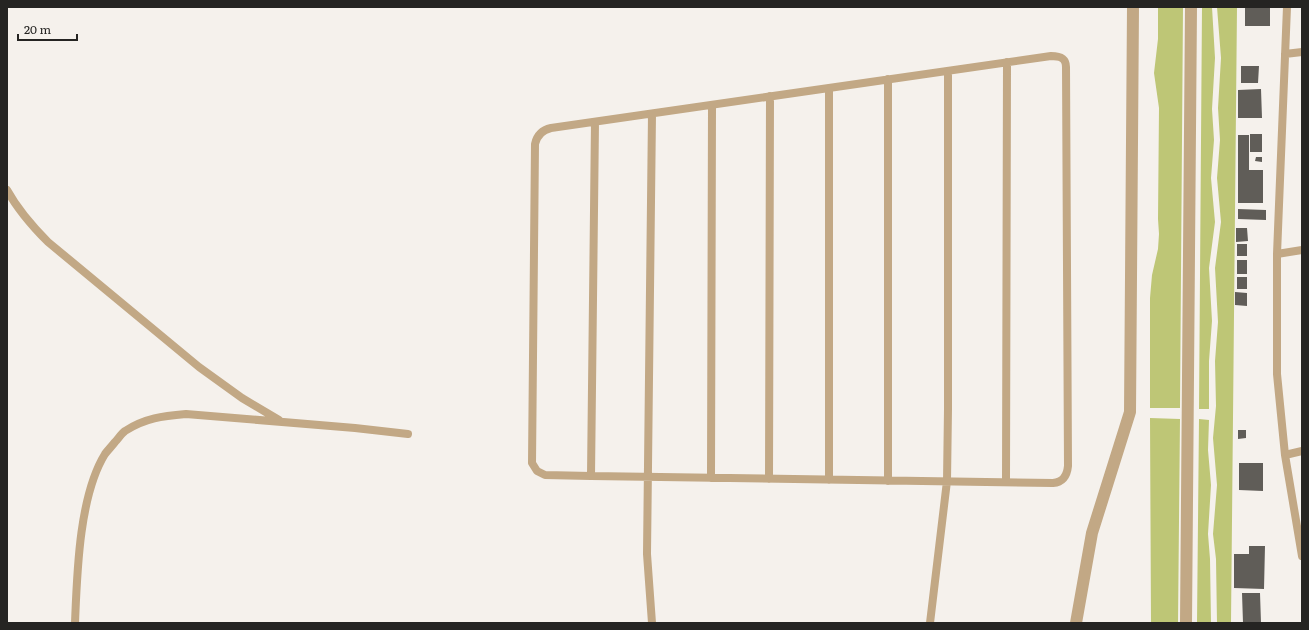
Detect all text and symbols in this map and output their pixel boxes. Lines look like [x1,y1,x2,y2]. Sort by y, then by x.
scale bar [18,16,77,42]
text: 20 m [24,20,51,38]

